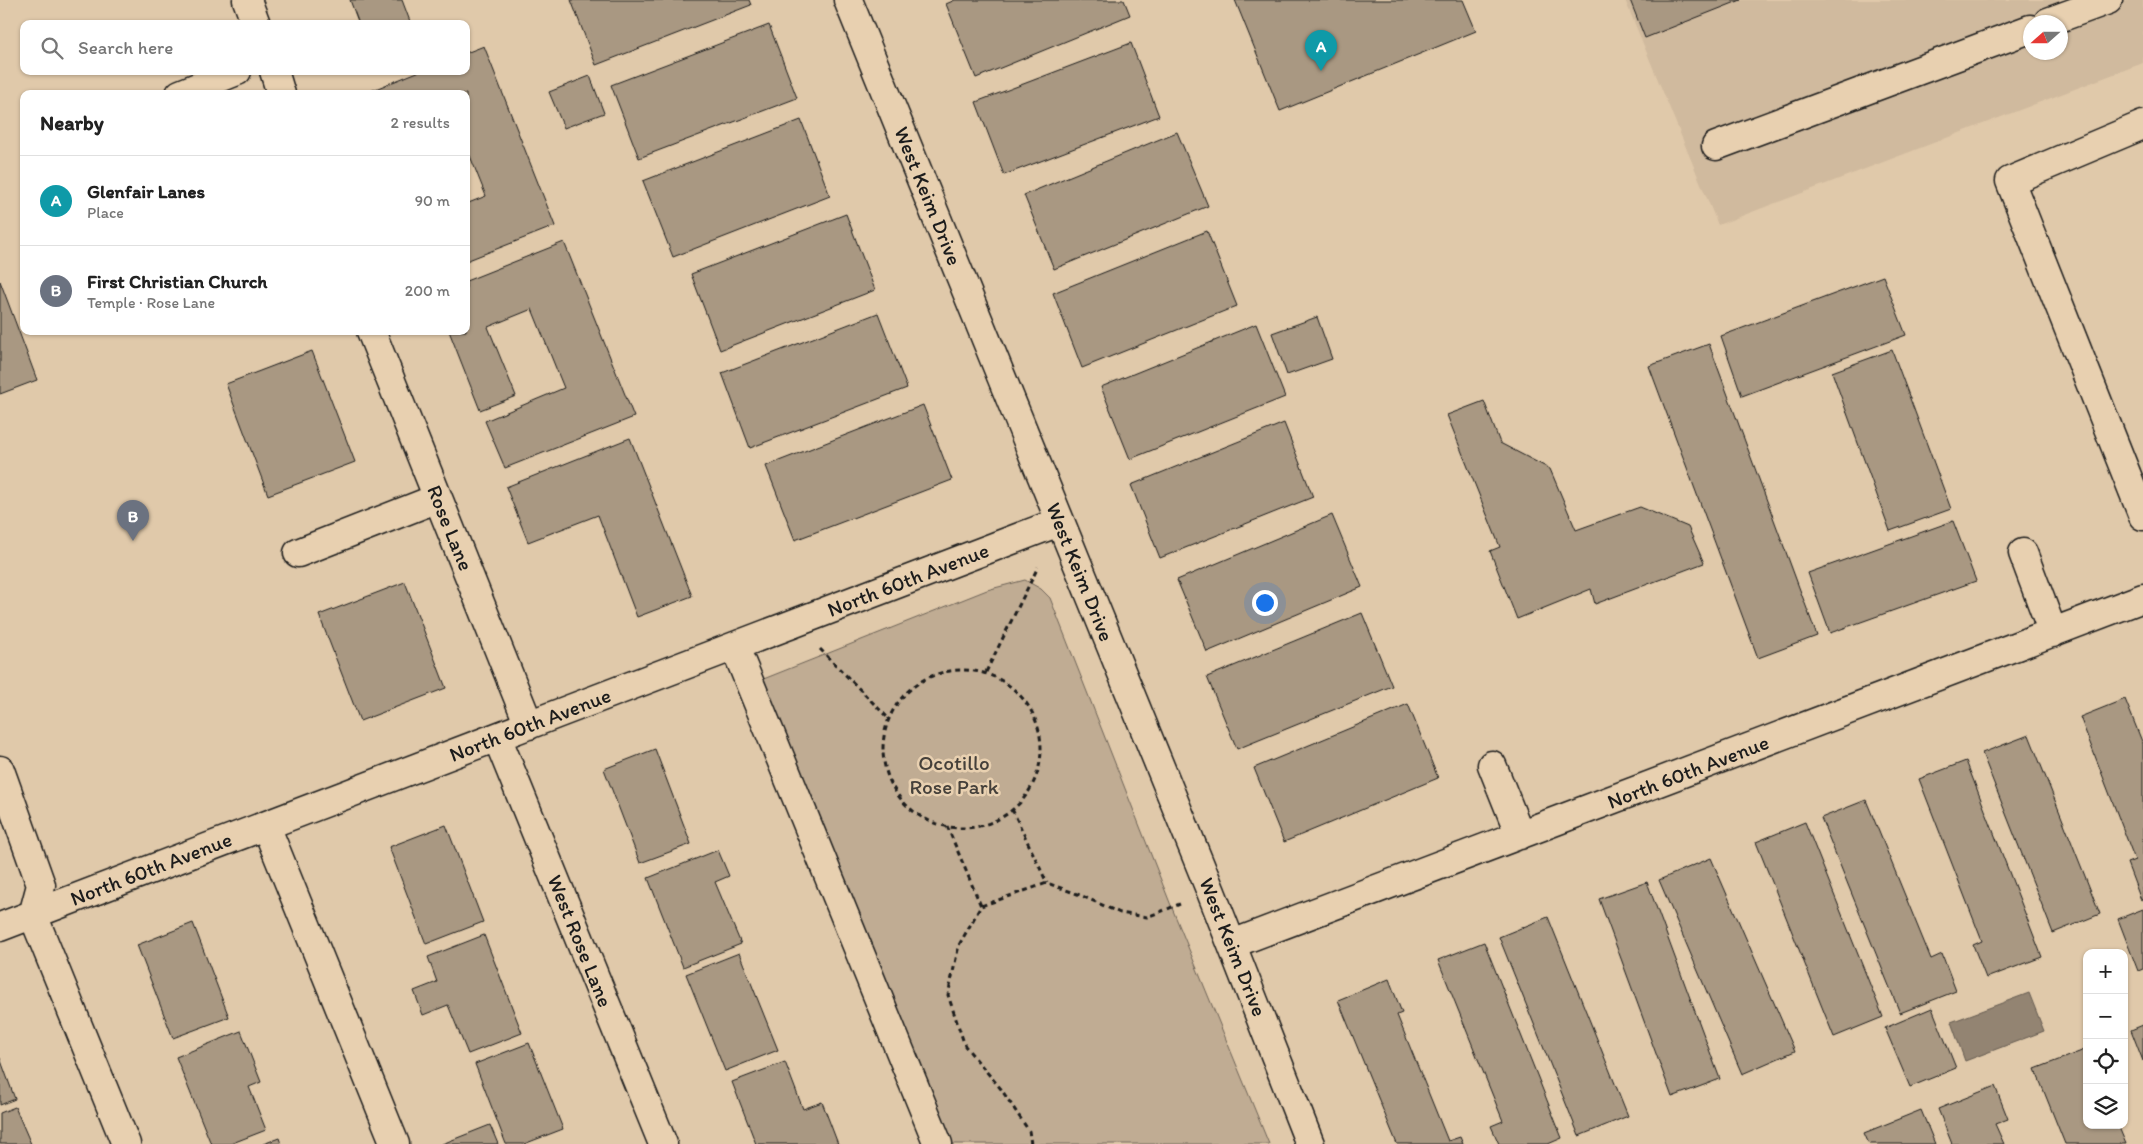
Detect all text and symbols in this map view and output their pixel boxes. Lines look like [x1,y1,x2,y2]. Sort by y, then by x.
north arrow [2023,15,2068,60]
search box [20,20,470,75]
pin: A [1305,30,1337,71]
icon: search [38,34,66,62]
text: Search here [78,36,173,59]
text: Nearby [40,110,104,135]
text: 2 results [390,113,450,132]
street label: West Keim Drive [889,123,968,269]
text: Glenfair Lanes [87,180,205,203]
text: A [51,191,61,210]
text: 90 m [415,191,450,210]
text: Place [87,203,124,222]
text: First Christian Church [87,270,267,293]
text: B [51,281,61,300]
text: 200 m [405,281,450,300]
text: Temple · Rose Lane [87,293,215,312]
street label: Rose Lane [422,481,479,574]
street label: West Keim Drive [1041,499,1120,645]
pin: B [117,500,149,541]
street label: North 60th Avenue [823,537,992,622]
your location [1252,590,1278,616]
street label: North 60th Avenue [445,682,614,767]
street label: North 60th Avenue [1603,729,1772,814]
park label: Ocotillo Rose Park [909,750,999,799]
street label: North 60th Avenue [66,826,235,911]
street label: West Rose Lane [543,871,618,1011]
street label: West Keim Drive [1194,874,1273,1020]
map controls [2083,949,2128,1129]
button: + [2083,949,2128,994]
button: − [2083,994,2128,1039]
button: locate [2083,1039,2128,1084]
button: layers [2083,1084,2128,1129]

